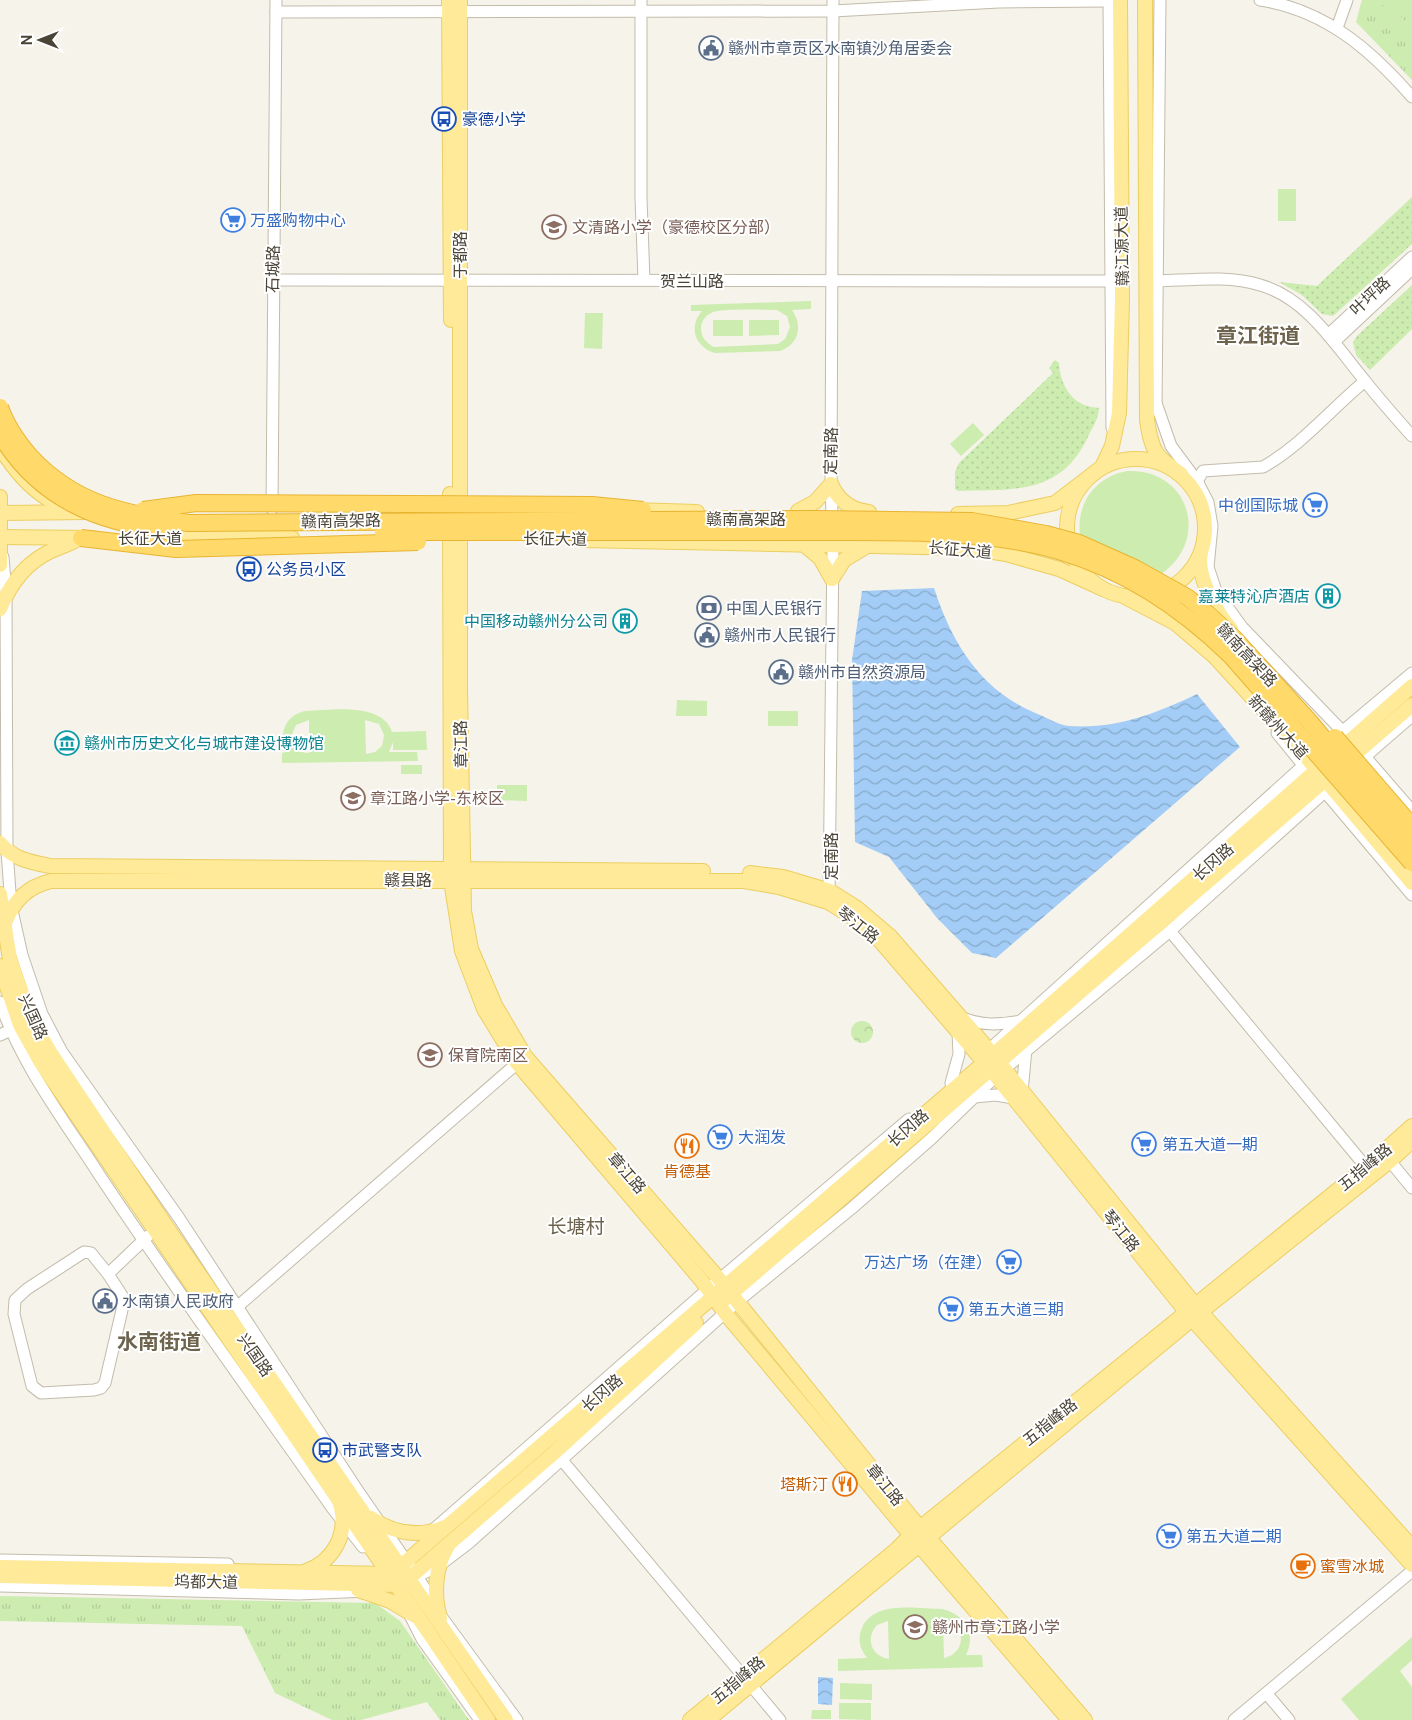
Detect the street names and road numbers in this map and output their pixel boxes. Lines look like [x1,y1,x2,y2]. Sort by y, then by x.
street label: 赣江源大道 [1112,206,1132,286]
street label: 于都路 [451,231,470,279]
street label: 石城路 [263,245,283,293]
street label: 贺兰山路 [660,272,724,291]
street label: 叶坪路 [1346,273,1394,319]
street label: 定南路 [821,427,841,475]
street label: 赣南高架路 [706,510,786,529]
street label: 赣南高架路 [301,511,381,531]
street label: 长征大道 [118,529,182,548]
street label: 长征大道 [523,529,587,549]
street label: 长征大道 [927,538,993,562]
street label: 赣南高架路 [1213,619,1281,691]
street label: 新赣州大道 [1244,691,1312,763]
street label: 章江路 [451,720,471,768]
street label: 定南路 [822,832,841,880]
street label: 长冈路 [1189,839,1237,885]
street label: 赣县路 [384,871,432,890]
street label: 琴江路 [833,903,883,947]
street label: 兴国路 [15,991,51,1043]
street label: 长冈路 [884,1105,932,1151]
street label: 五指峰路 [1334,1139,1396,1195]
street label: 章江路 [604,1149,650,1197]
street label: 琴江路 [1099,1206,1143,1256]
street label: 兴国路 [233,1330,277,1380]
street label: 长冈路 [578,1370,626,1416]
street label: 五指峰路 [1019,1394,1081,1450]
street label: 章江路 [863,1460,907,1510]
street label: 坞都大道 [174,1572,238,1592]
street label: 五指峰路 [707,1652,769,1708]

